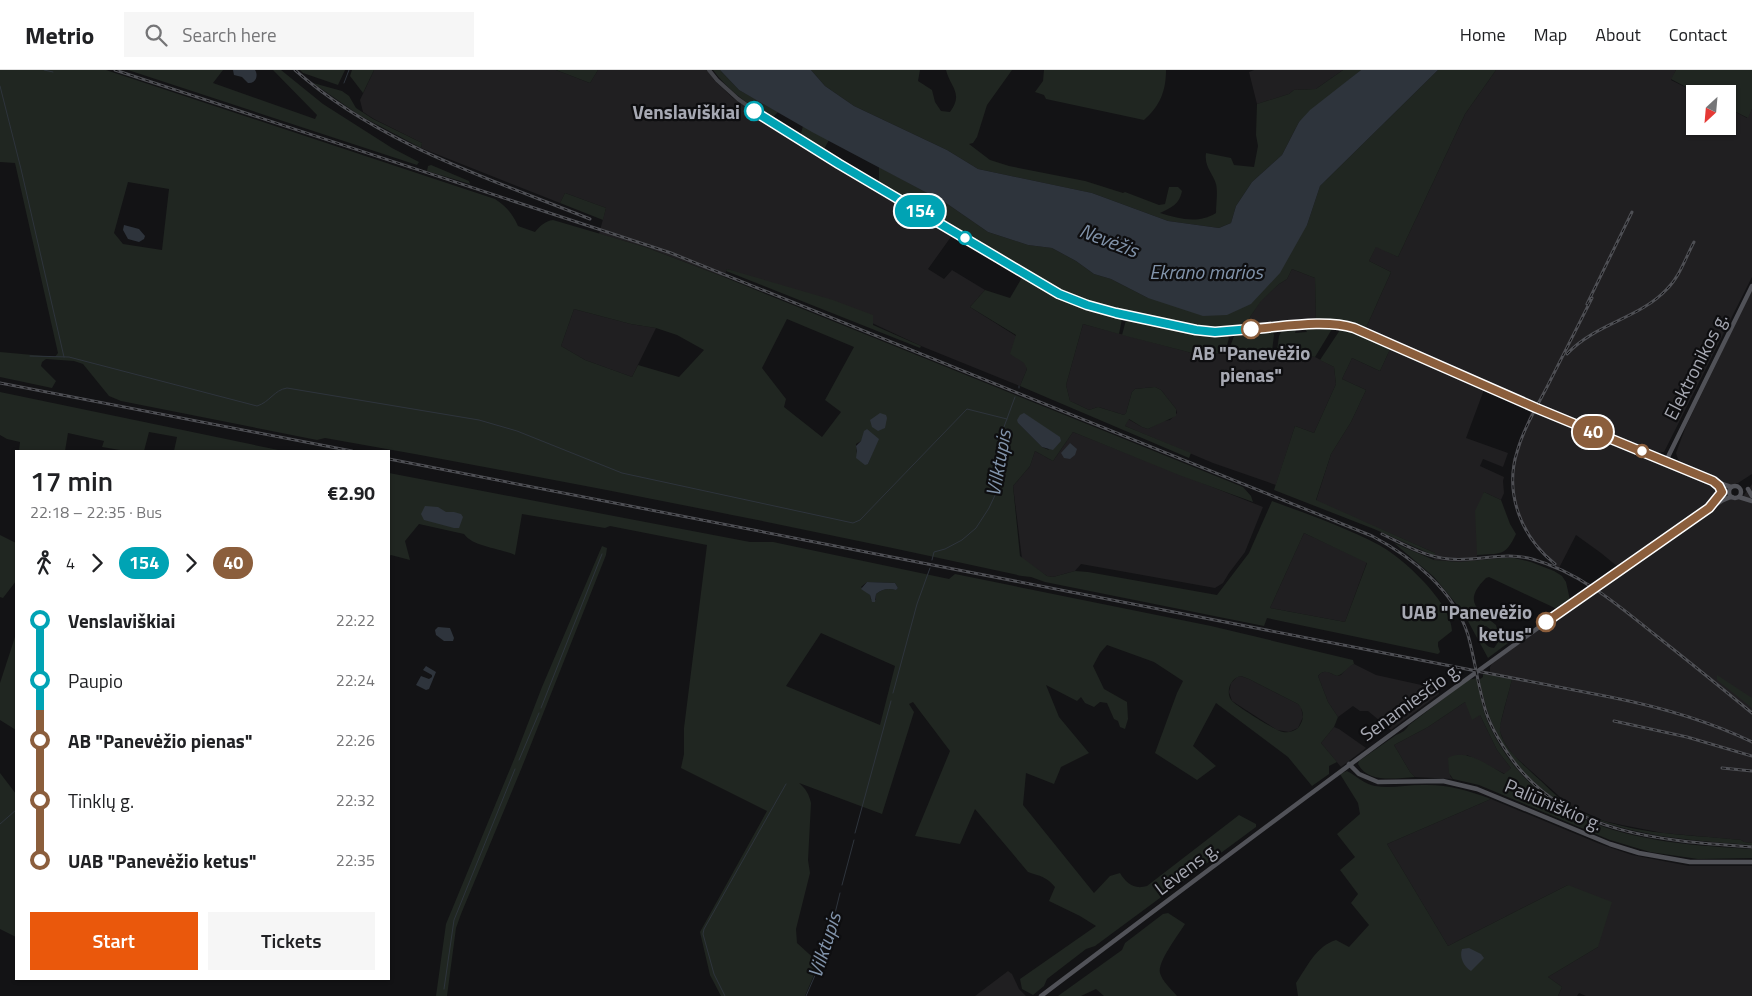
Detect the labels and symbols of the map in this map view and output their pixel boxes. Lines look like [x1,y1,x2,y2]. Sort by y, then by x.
north arrow [1686,85,1736,135]
place label: Venslaviškiai [633,97,740,126]
marker: Venslaviškiai [744,101,764,121]
line badge: 154 [891,195,949,227]
water label: Nevėžis [1075,215,1144,266]
unlabelled marker [958,231,972,245]
water label: Ekrano marios [1149,256,1264,287]
street label: Elektronikos g. [1656,307,1734,425]
marker: AB "Panevėžio pienas" [1241,319,1261,339]
place label: AB "Panevėžio pienas" [1192,338,1310,389]
line badge: 40 [1570,416,1616,448]
water label: Vilktupis [977,426,1019,499]
unlabelled marker [1635,444,1649,458]
place label: UAB "Panevėžio ketus" [1401,597,1532,648]
marker: UAB "Panevėžio ketus" [1536,612,1556,632]
street label: Senamiesčio g. [1353,654,1467,748]
street label: Paliūniškio g. [1501,770,1607,838]
street label: Lėvens g. [1148,834,1224,902]
water label: Vilktupis [799,907,850,982]

